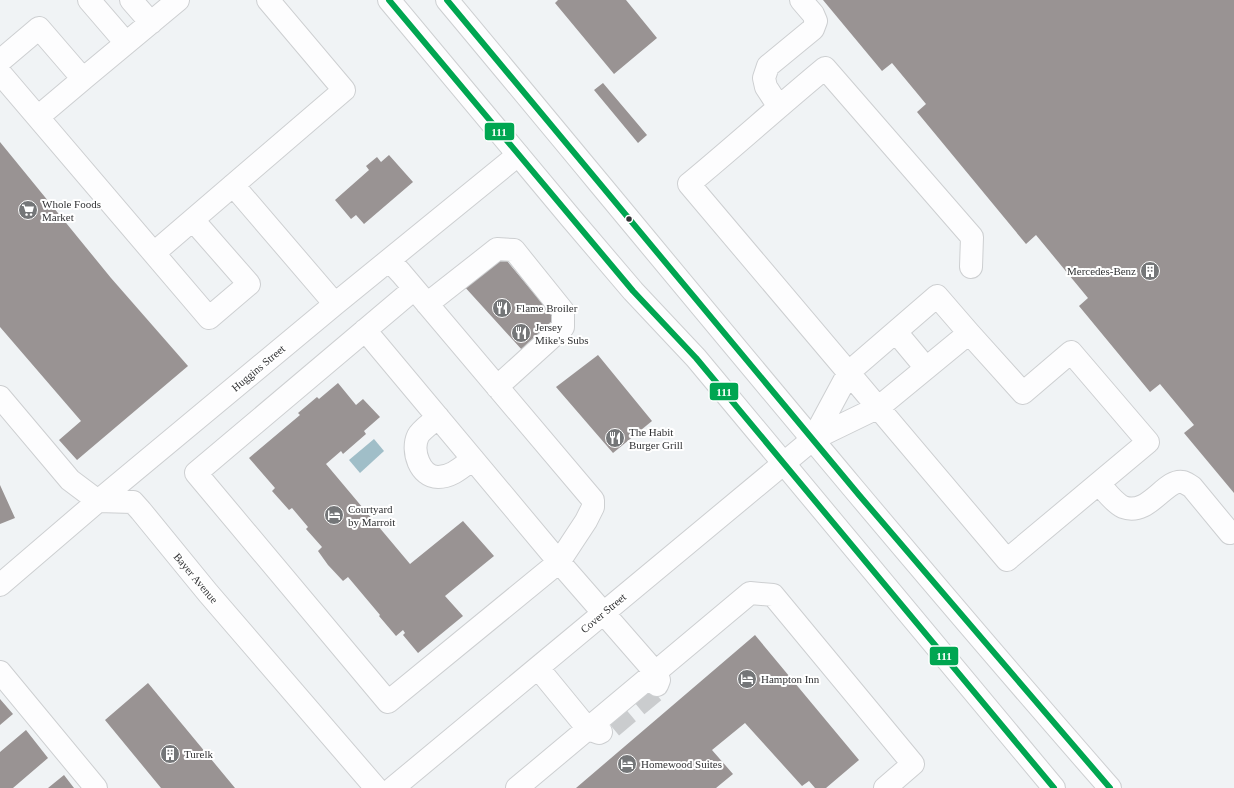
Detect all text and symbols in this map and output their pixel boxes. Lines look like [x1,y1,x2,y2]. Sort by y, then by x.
line badge: 111 [484,122,515,141]
text: 111 [491,126,507,138]
place label: Whole Foods Market [42,198,101,223]
supermarket icon: Whole Foods Market [17,199,39,221]
unlabelled marker [624,214,634,224]
building icon: Mercedes-Benz [1139,260,1161,282]
place label: Mercedes-Benz [1067,265,1136,277]
restaurant icon: Flame Broiler [491,297,513,319]
place label: Flame Broiler [516,302,578,314]
place label: Jersey Mike's Subs [535,321,589,346]
restaurant icon: Jersey Mike's Subs [510,322,532,344]
street label: Huggins Street [229,342,287,394]
line badge: 111 [709,382,739,401]
text: 111 [716,386,732,398]
place label: The Habit Burger Grill [629,426,683,451]
restaurant icon: The Habit Burger Grill [604,427,626,449]
place label: Courtyard by Marroit [348,503,395,528]
hotel icon: Courtyard by Marroit [323,504,345,526]
street label: Bayer Avenue [172,550,221,606]
street label: Cover Street [578,591,628,635]
line badge: 111 [929,646,959,666]
text: 111 [936,650,952,662]
hotel icon: Hampton Inn [736,668,758,690]
place label: Hampton Inn [761,673,820,685]
building icon: Turelk [159,743,181,765]
place label: Turelk [184,748,213,760]
hotel icon: Homewood Suites [616,753,638,775]
place label: Homewood Suites [641,758,722,770]

